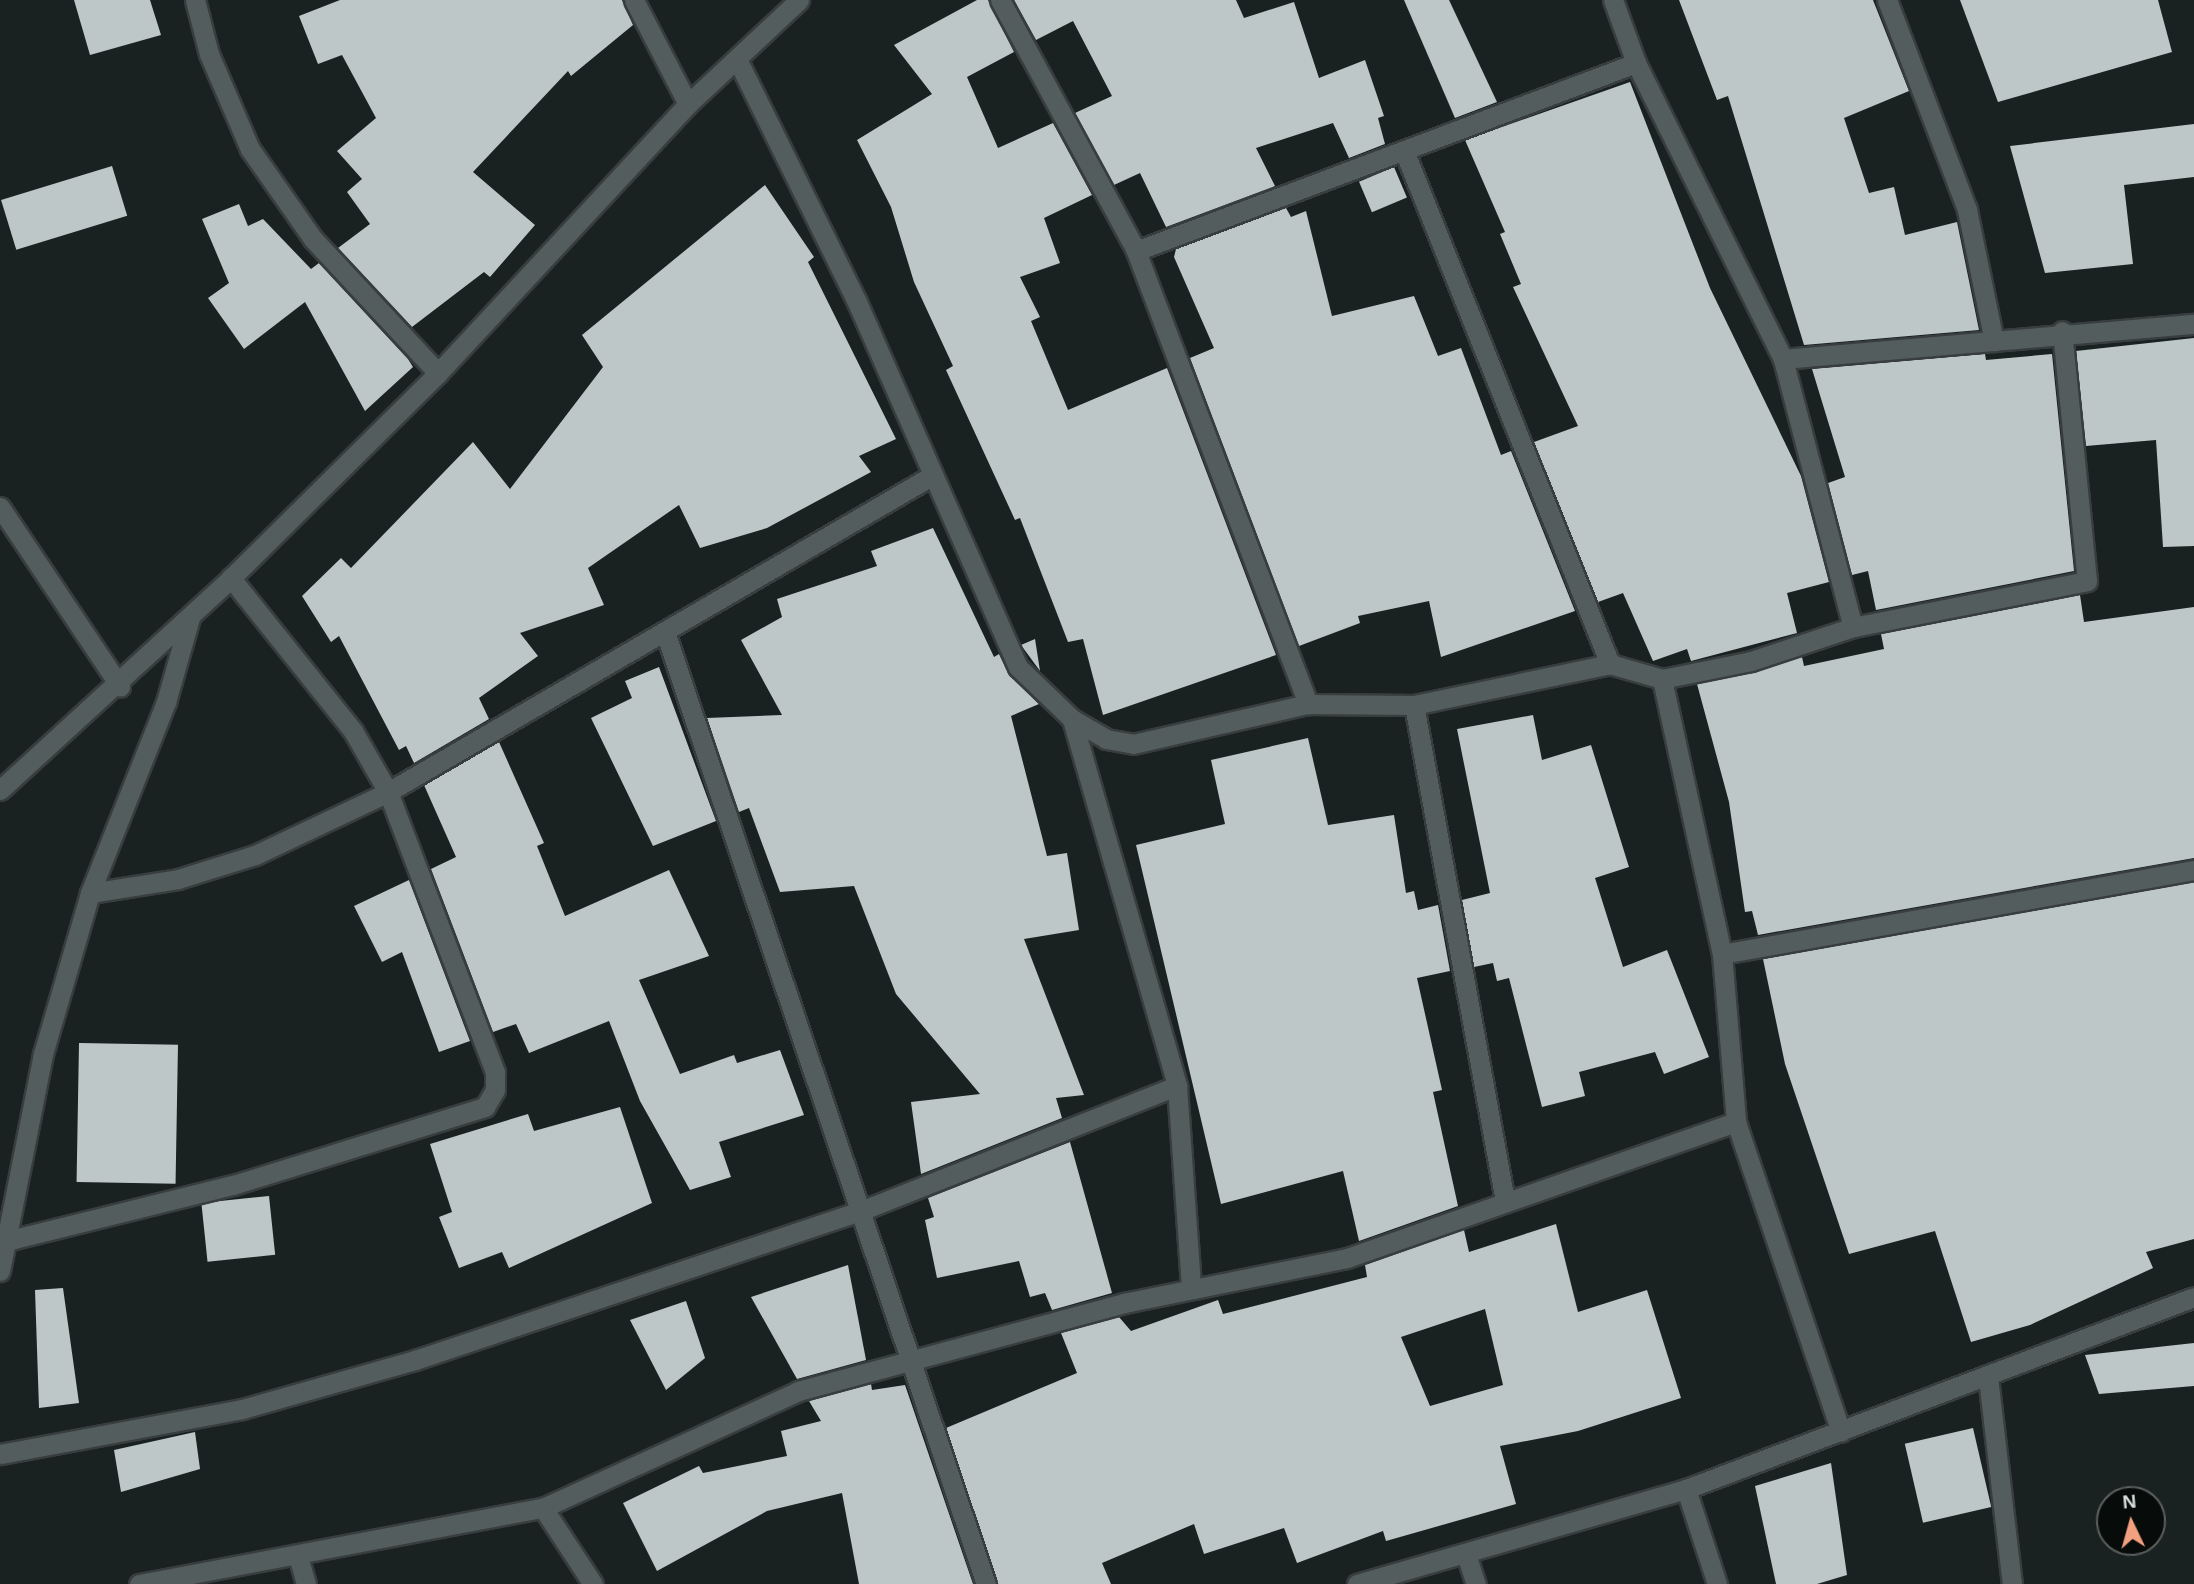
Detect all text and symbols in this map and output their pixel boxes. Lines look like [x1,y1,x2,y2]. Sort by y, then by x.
north arrow [2096,1486,2166,1556]
text: N [2122,1491,2137,1513]

